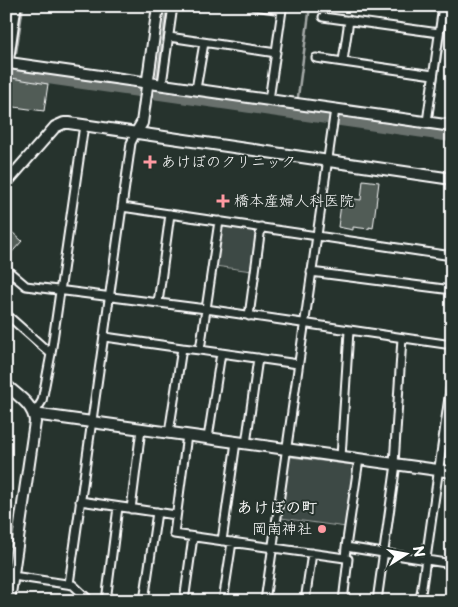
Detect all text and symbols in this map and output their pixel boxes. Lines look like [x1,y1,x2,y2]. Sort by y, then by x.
place label: あけぼのクリニック [161,149,296,172]
marker: あけぼのクリニック [143,155,157,169]
place label: 橋本産婦人科医院 [234,188,354,211]
marker: 橋本産婦人科医院 [216,194,230,208]
district label: あけぼの町 [237,494,317,518]
place label: 岡南神社 [252,516,312,539]
marker: 岡南神社 [316,523,328,535]
north arrow [380,530,430,580]
text: N [408,544,431,559]

